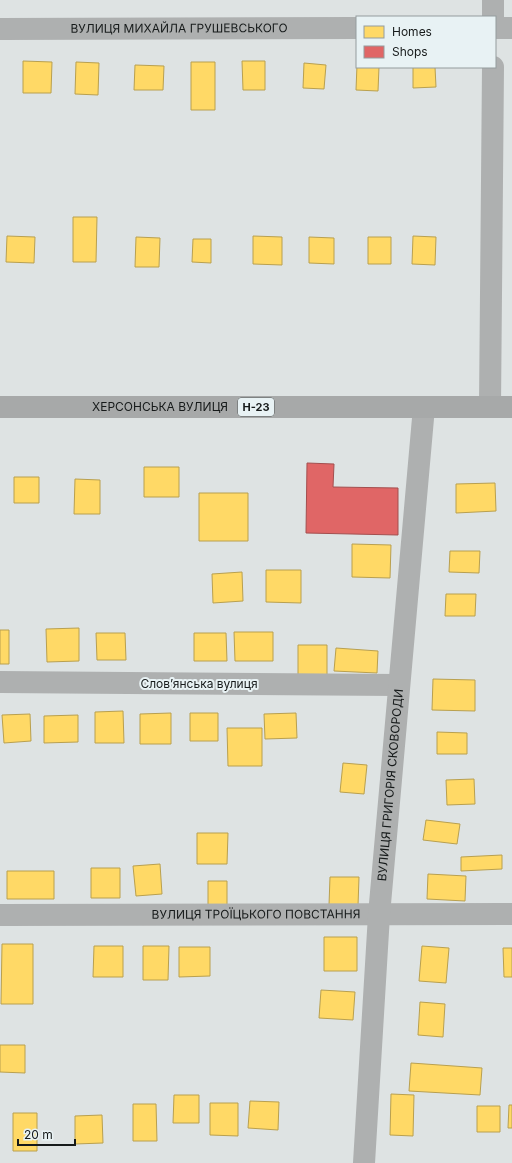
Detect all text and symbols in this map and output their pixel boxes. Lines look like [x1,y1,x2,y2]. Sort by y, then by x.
legend [356,16,496,68]
street label: ВУЛИЦЯ МИХАЙЛА ГРУШЕВСЬКОГО [70,20,288,36]
text: Homes [392,24,432,39]
text: Shops [392,44,428,59]
road number: Н-23 [238,398,274,416]
street label: ХЕРСОНСЬКА ВУЛИЦЯ [92,399,228,414]
street label: Словʼянська вулиця [140,676,258,691]
street label: ВУЛИЦЯ ГРИГОРІЯ СКОВОРОДИ [374,688,406,882]
street label: ВУЛИЦЯ ТРОЇЦЬКОГО ПОВСТАННЯ [152,906,360,922]
scale bar [18,1121,75,1147]
text: 20 m [24,1127,53,1142]

